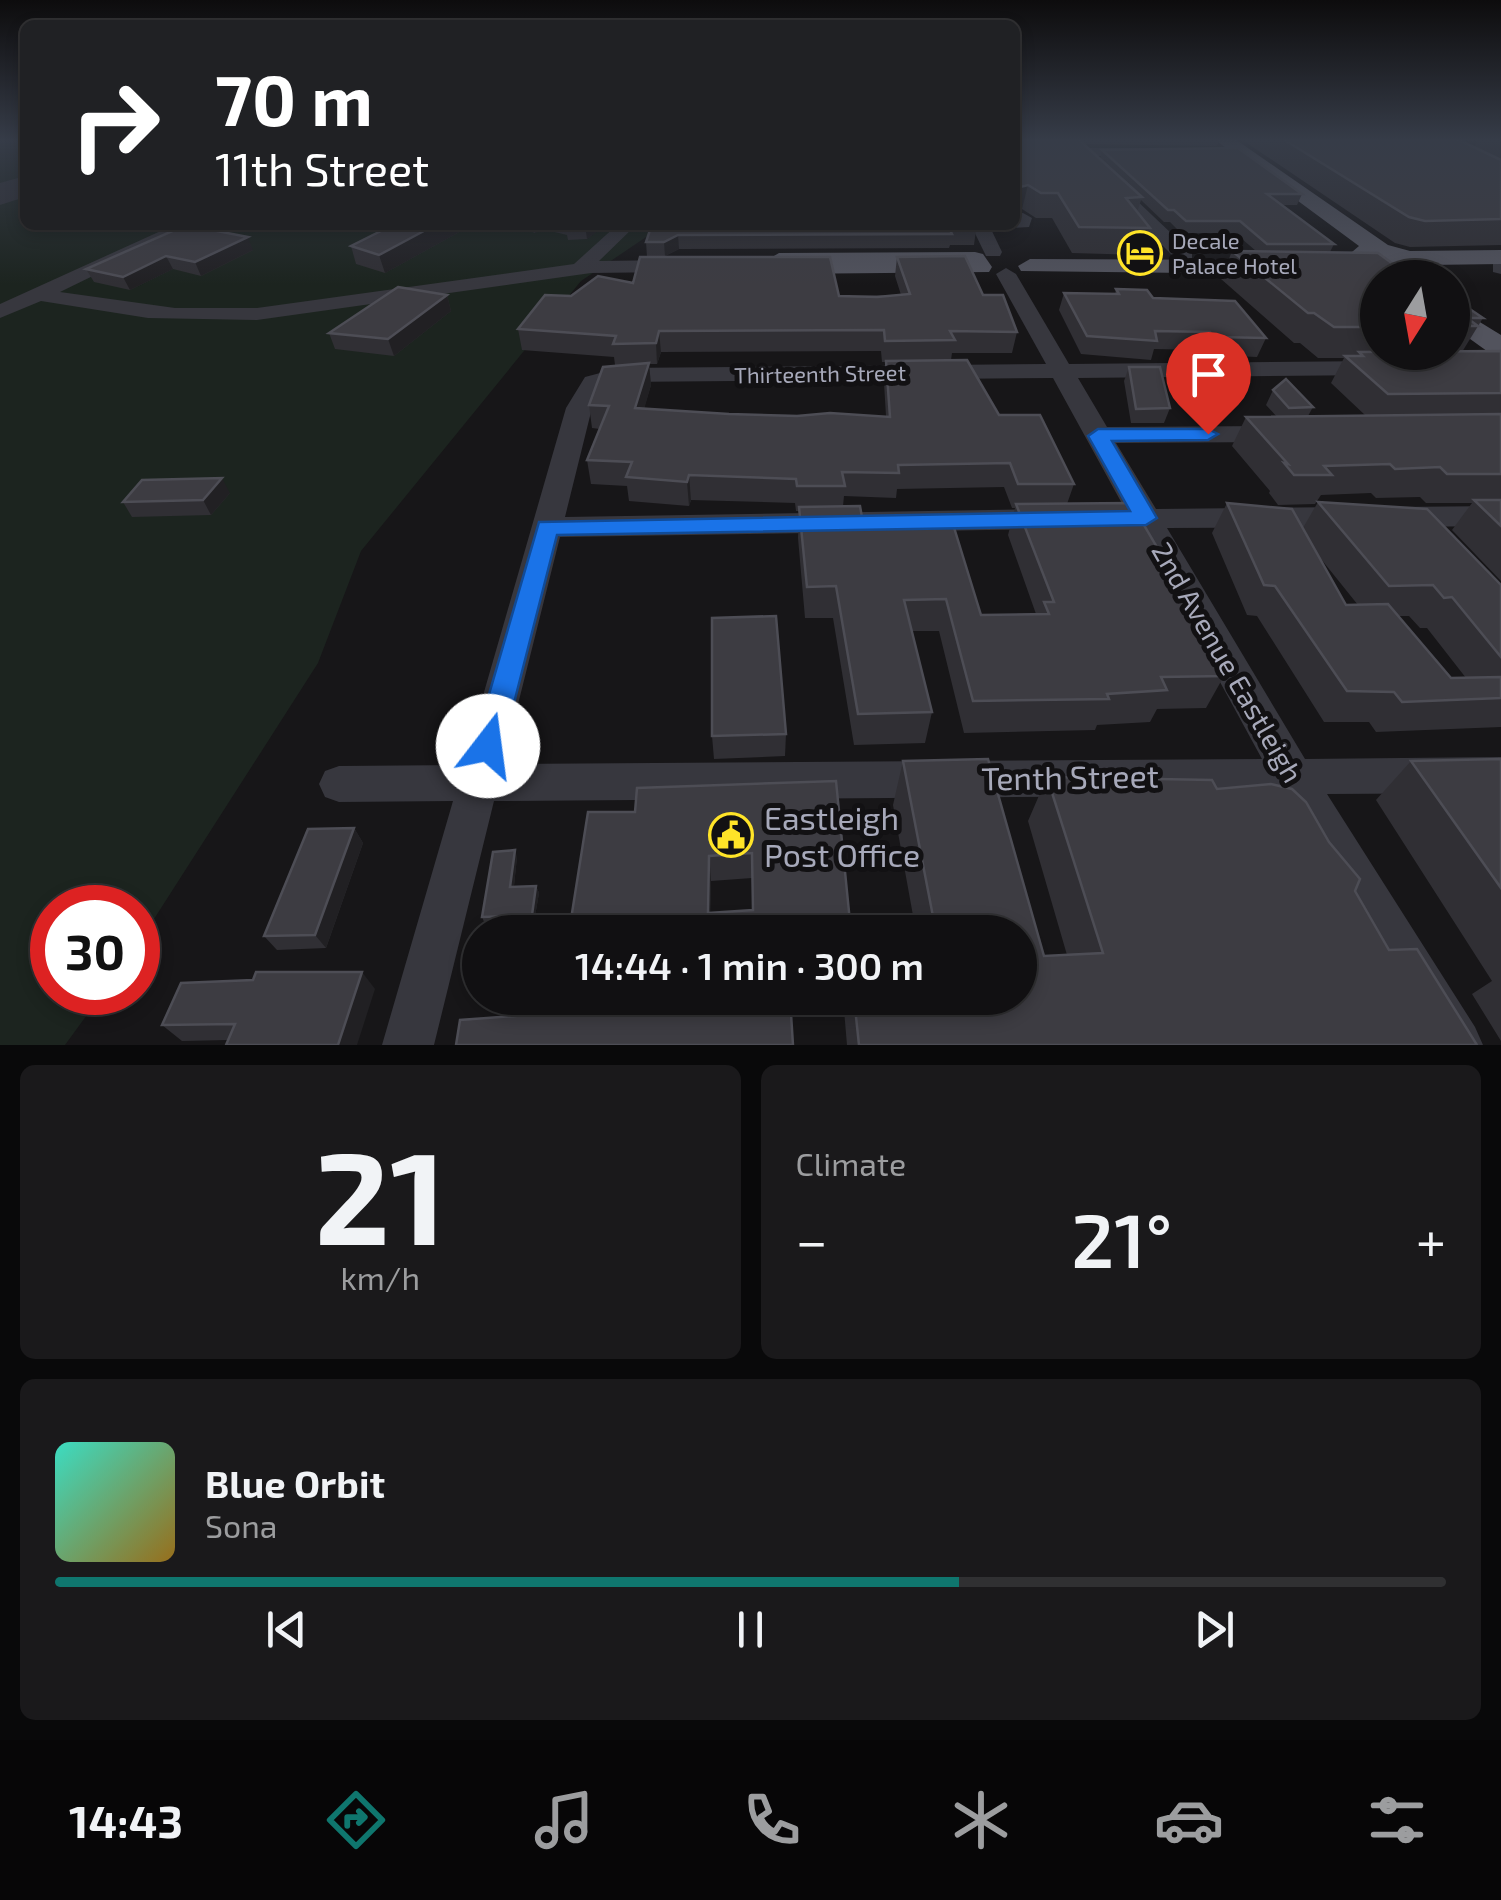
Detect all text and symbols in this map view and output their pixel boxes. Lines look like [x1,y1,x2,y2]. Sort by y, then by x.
text: 70 m [215,56,373,140]
icon: right [50,60,180,190]
text: 11th Street [215,141,429,195]
place label: Decale Palace Hotel [1172,227,1297,278]
hotel icon: Decale Palace Hotel [1117,230,1163,276]
north arrow [1360,260,1470,370]
map controls [1360,260,1470,370]
pin [1166,332,1251,435]
icon: arrive [1181,347,1236,402]
street label: Thirteenth Street [734,359,906,387]
street label: 2nd Avenue Eastleigh [1145,536,1311,788]
position arrow [436,694,540,798]
street label: Tenth Street [981,755,1159,797]
place label: Eastleigh Post Office [764,798,920,873]
public building icon: Eastleigh Post Office [708,812,754,858]
speed limit sign: 30 [30,885,160,1015]
text: 14:44 · 1 min · 300 m [575,942,924,988]
text: 21 [314,1115,446,1271]
text: Climate [796,1144,906,1182]
text: 21° [1071,1193,1172,1283]
text: − [796,1206,828,1272]
text: + [1416,1206,1446,1272]
text: km/h [341,1258,420,1296]
text: Blue Orbit [205,1460,385,1506]
text: Sona [205,1506,277,1544]
icon: previous [259,1602,314,1657]
icon: pause [723,1602,778,1657]
icon: next [1187,1602,1242,1657]
icon: directions [321,1785,391,1855]
icon: music [529,1785,599,1855]
icon: phone [737,1785,807,1855]
icon: climate [946,1785,1016,1855]
icon: car [1154,1785,1224,1855]
icon: filters [1362,1785,1432,1855]
text: 14:43 [69,1793,183,1847]

